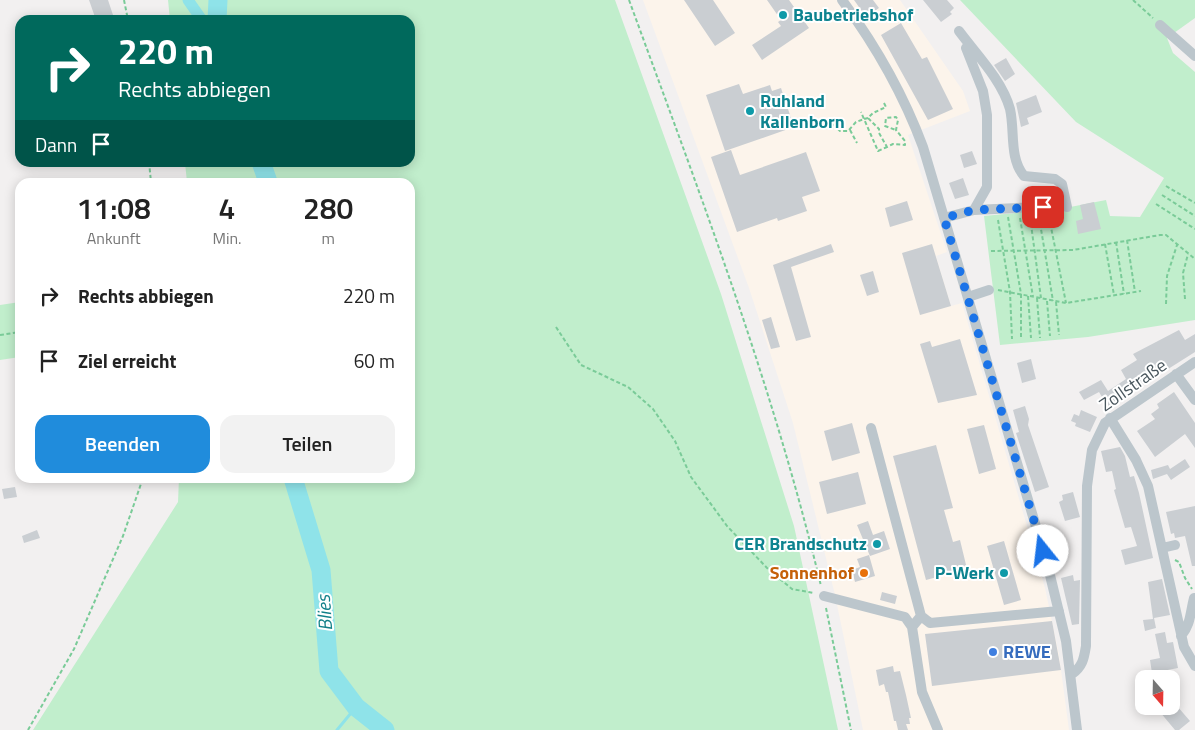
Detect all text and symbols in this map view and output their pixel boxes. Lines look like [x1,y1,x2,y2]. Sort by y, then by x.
place label: Baubetriebshof [793,1,914,28]
marker: Baubetriebshof [777,9,789,21]
text: 220 m [118,24,214,78]
icon: right [35,35,100,100]
text: Rechts abbiegen [118,72,271,106]
place label: Ruhland Kallenborn [760,87,845,135]
marker: Ruhland Kallenborn [744,105,756,117]
text: Dann [35,130,77,159]
icon: arrive [87,130,115,158]
text: 11:08 [77,185,151,231]
text: 4 [219,185,235,231]
text: 280 [303,185,353,231]
pin [1022,186,1064,228]
icon: arrive [1029,193,1057,221]
text: Ankunft [87,226,141,250]
text: Min. [212,226,241,250]
text: m [322,226,335,250]
text: Rechts abbiegen [78,281,214,310]
text: 220 m [343,281,395,310]
icon: right [35,282,63,310]
text: Ziel erreicht [78,346,176,375]
text: 60 m [354,346,395,375]
icon: arrive [35,347,63,375]
street label: Zollstraße [1094,352,1172,418]
button: Beenden [35,415,210,473]
button: Teilen [220,415,395,473]
position arrow [1016,524,1068,576]
place label: CER Brandschutz [734,530,867,557]
marker: CER Brandschutz [871,538,883,550]
place label: Sonnenhof [770,559,855,586]
place label: P-Werk [935,559,995,586]
marker: Sonnenhof [858,567,870,579]
marker: P-Werk [998,567,1010,579]
water label: Blies [308,592,339,632]
place label: REWE [1003,638,1051,665]
marker: REWE [987,646,999,658]
north arrow [1135,670,1180,715]
map controls [1135,670,1180,715]

